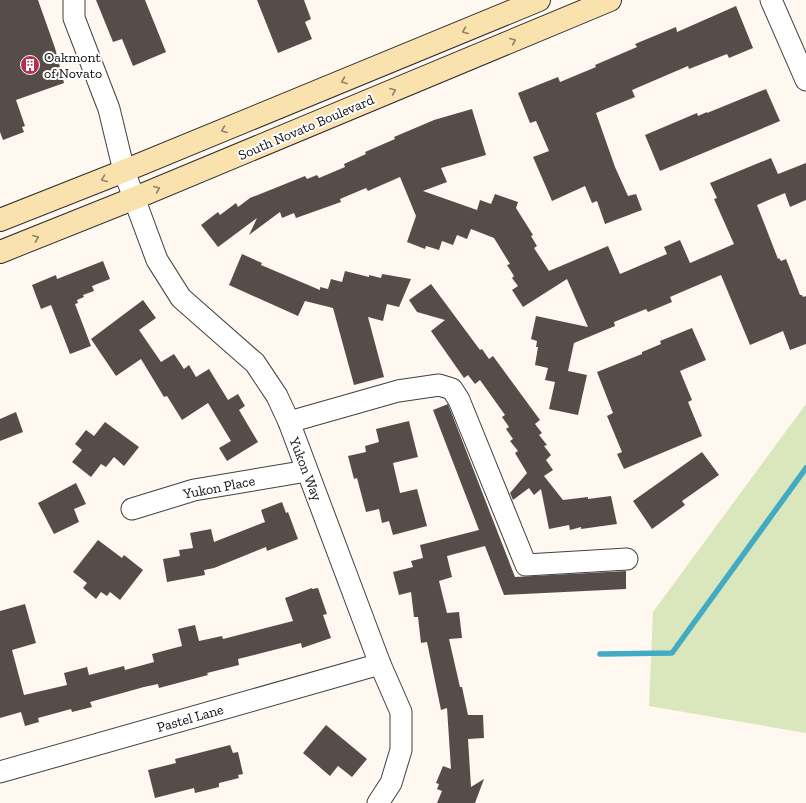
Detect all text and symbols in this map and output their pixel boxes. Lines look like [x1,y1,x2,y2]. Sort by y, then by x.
one-way arrow [461,26,469,34]
one-way arrow [510,37,517,45]
place label: Oakmont of Novato [44,49,102,82]
building icon: Oakmont of Novato [19,54,41,76]
one-way arrow [341,76,348,84]
one-way arrow [390,87,397,95]
street label: South Novato Boulevard [236,91,377,164]
one-way arrow [221,125,229,133]
one-way arrow [100,175,107,183]
one-way arrow [153,186,160,194]
one-way arrow [33,234,40,242]
street label: Yukon Way [285,434,326,504]
street label: Yukon Place [181,472,257,503]
street label: Pastel Lane [155,701,226,736]

